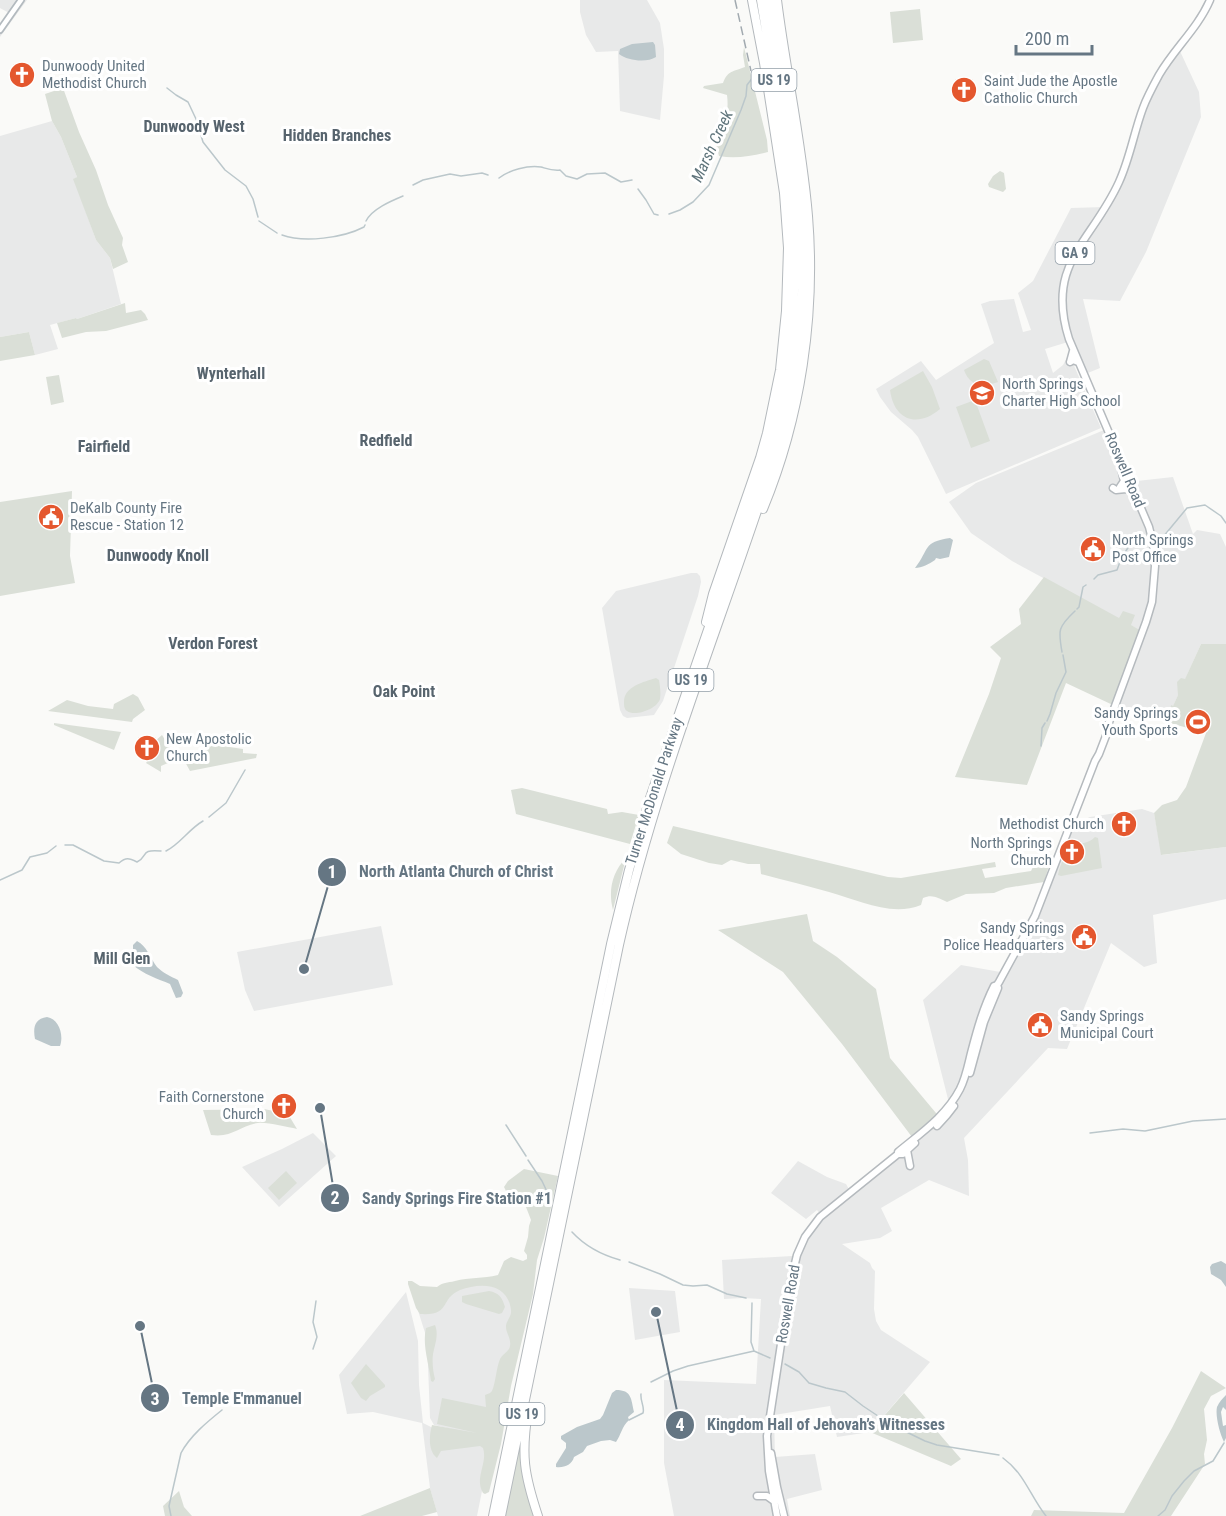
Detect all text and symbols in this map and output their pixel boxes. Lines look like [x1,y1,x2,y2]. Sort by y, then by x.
scale bar [1016,18,1092,56]
text: 200 m [1025,28,1069,49]
place label: Dunwoody United Methodist Church [42,57,147,92]
church icon: Dunwoody United Methodist Church [7,60,37,90]
road number: US 19 [752,69,796,91]
place label: Saint Jude the Apostle Catholic Church [984,72,1117,107]
church icon: Saint Jude the Apostle Catholic Church [949,75,979,105]
water label: Marsh Creek [687,106,737,185]
district label: Dunwoody West [143,117,245,136]
district label: Hidden Branches [283,126,391,145]
road number: GA 9 [1056,242,1094,264]
district label: Wynterhall [197,364,265,383]
place label: North Springs Charter High School [1002,375,1121,410]
school or university icon: North Springs Charter High School [967,378,997,408]
street label: Roswell Road [1101,430,1149,510]
district label: Redfield [360,431,412,450]
district label: Fairfield [78,437,130,456]
place label: DeKalb County Fire Rescue - Station 12 [70,499,184,534]
public building icon: DeKalb County Fire Rescue - Station 12 [36,502,66,532]
place label: North Springs Post Office [1112,531,1194,566]
public building icon: North Springs Post Office [1078,534,1108,564]
district label: Dunwoody Knoll [107,546,209,565]
district label: Verdon Forest [168,634,258,653]
road number: US 19 [668,669,714,691]
district label: Oak Point [373,682,435,701]
place label: Sandy Springs Youth Sports [1094,704,1178,739]
sports icon: Sandy Springs Youth Sports [1183,707,1213,737]
street label: Turner McDonald Parkway [622,715,686,867]
place label: New Apostolic Church [166,730,252,765]
church icon: New Apostolic Church [132,733,162,763]
church icon: Methodist Church [1109,809,1139,839]
place label: Methodist Church [999,815,1104,833]
place label: North Springs Church [970,834,1052,869]
church icon: North Springs Church [1057,837,1087,867]
callout: North Atlanta Church of Christ [317,855,565,889]
text: 1 [327,861,337,882]
text: North Atlanta Church of Christ [359,862,553,881]
place label: Sandy Springs Police Headquarters [943,919,1064,954]
public building icon: Sandy Springs Police Headquarters [1069,922,1099,952]
district label: Mill Glen [94,949,151,968]
place label: Sandy Springs Municipal Court [1060,1007,1154,1042]
public building icon: Sandy Springs Municipal Court [1025,1010,1055,1040]
place label: Faith Cornerstone Church [159,1088,264,1123]
church icon: Faith Cornerstone Church [269,1091,299,1121]
callout: Sandy Springs Fire Station #1 [320,1181,564,1215]
text: 2 [330,1187,340,1208]
text: Sandy Springs Fire Station #1 [362,1189,552,1208]
street label: Roswell Road [772,1263,804,1345]
callout: Temple E'mmanuel [140,1381,314,1415]
text: 3 [150,1388,160,1409]
text: Temple E'mmanuel [182,1389,302,1408]
road number: US 19 [500,1403,544,1425]
callout: Kingdom Hall of Jehovah’s Witnesses [665,1408,957,1442]
text: 4 [675,1414,685,1435]
text: Kingdom Hall of Jehovah’s Witnesses [707,1415,945,1434]

